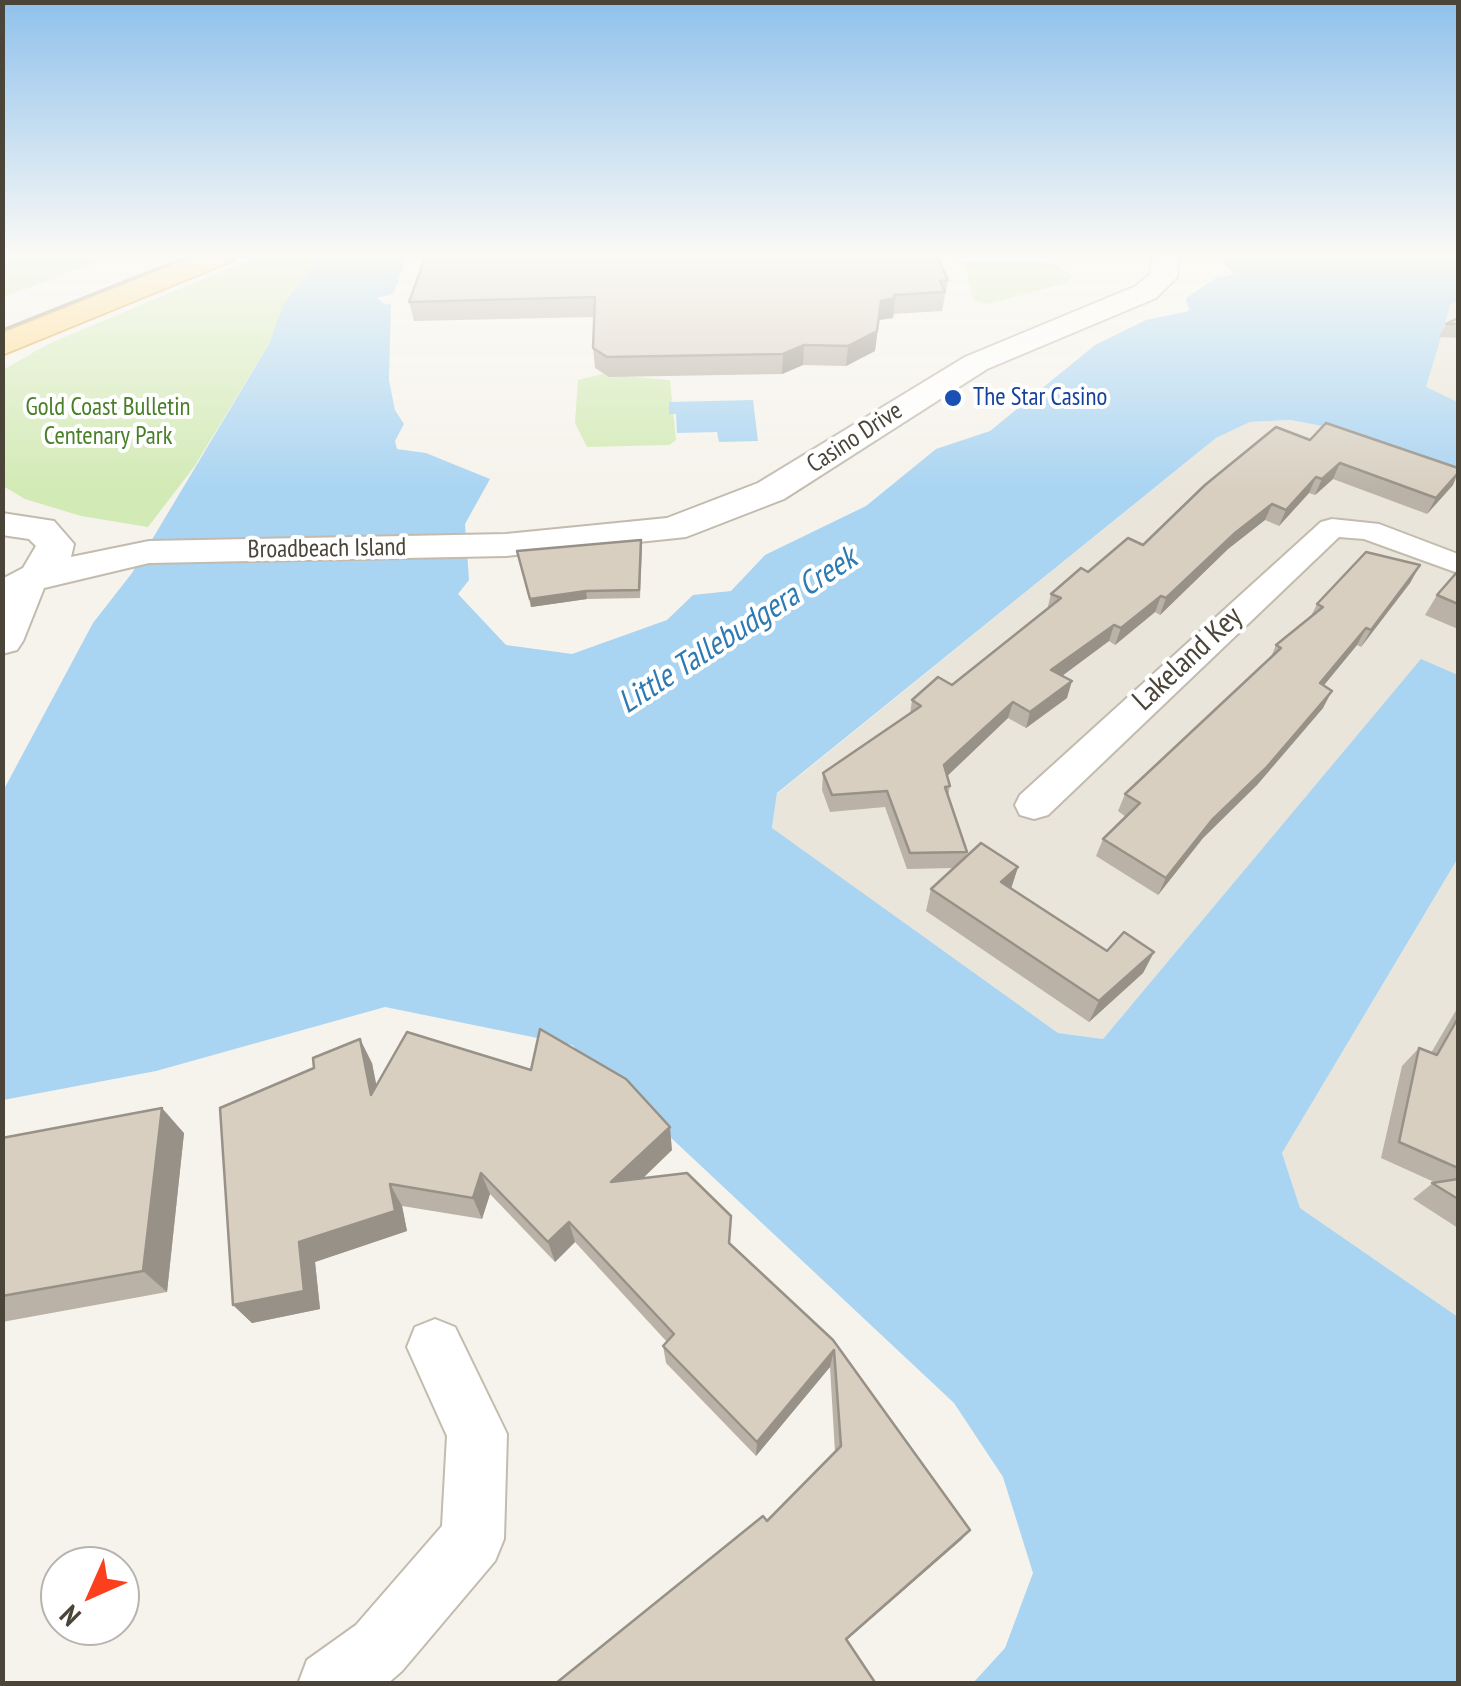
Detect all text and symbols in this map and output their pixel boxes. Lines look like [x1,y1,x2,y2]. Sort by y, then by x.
place label: The Star Casino [973,383,1107,413]
marker: The Star Casino [942,387,964,409]
park label: Gold Coast Bulletin Centenary Park [25,393,191,452]
street label: Casino Drive [802,396,908,480]
street label: Broadbeach Island [247,533,407,565]
water label: Little Tallebudgera Creek [612,540,864,722]
street label: Lakeland Key [1126,599,1250,719]
north arrow [40,1546,140,1646]
text: N [51,1598,88,1635]

